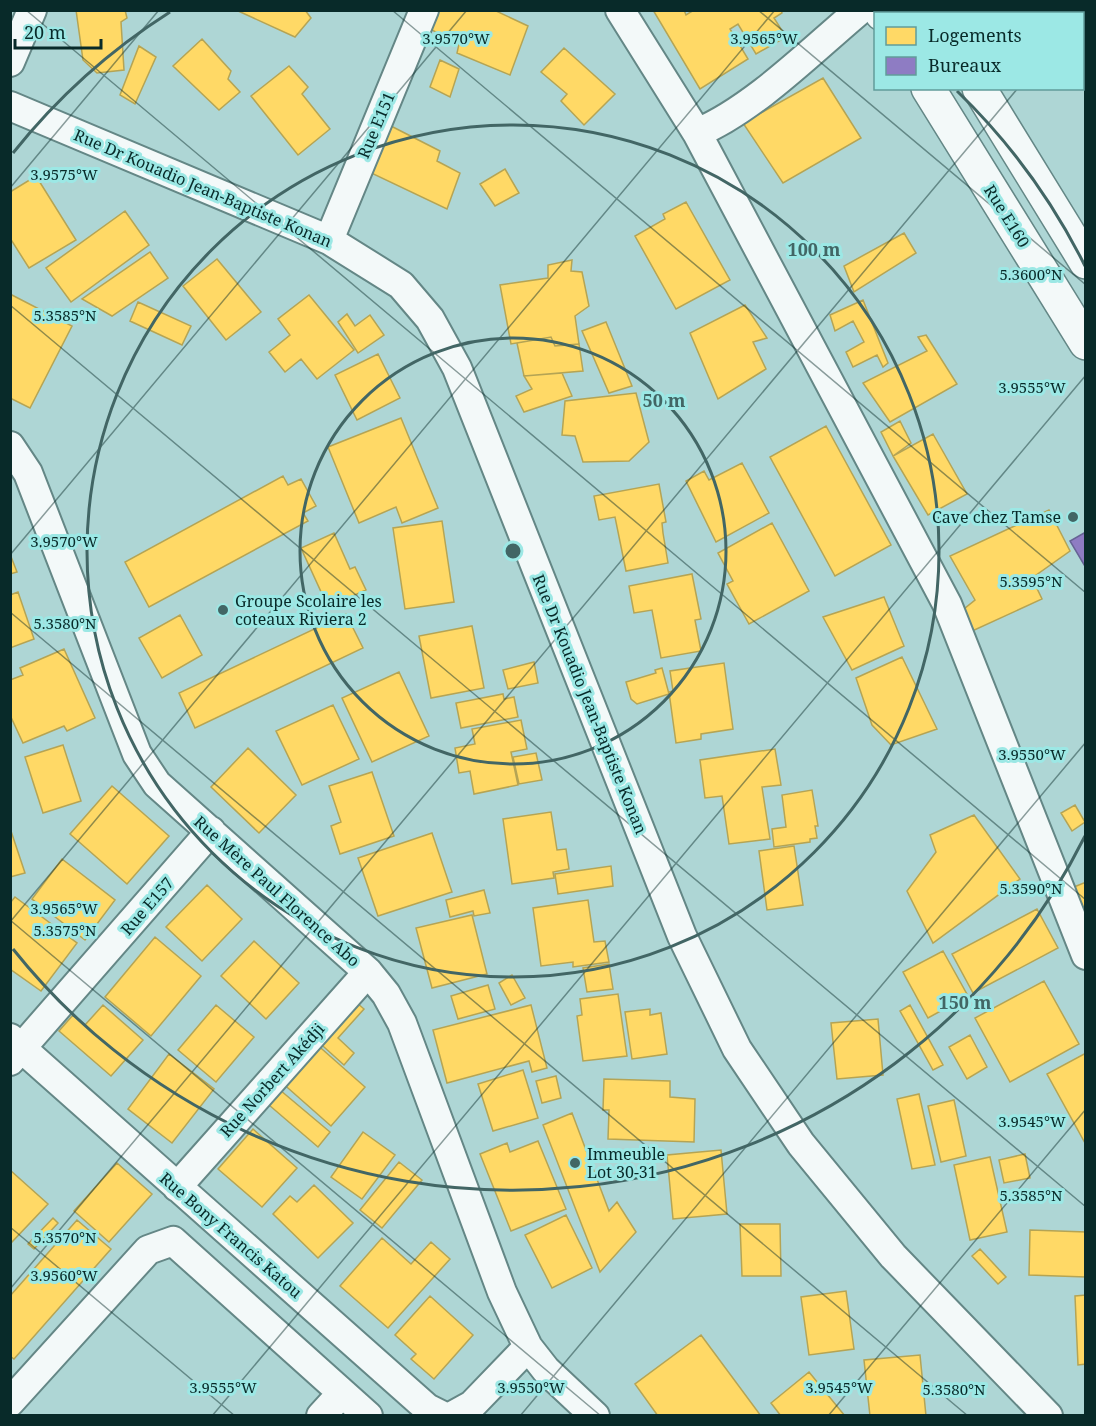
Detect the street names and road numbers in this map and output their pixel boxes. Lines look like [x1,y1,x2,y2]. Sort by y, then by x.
street label: Rue E151 [352,88,400,162]
street label: Rue Dr Kouadio Jean-Baptiste Konan [71,124,335,252]
street label: Rue E160 [979,180,1035,252]
street label: Rue Dr Kouadio Jean-Baptiste Konan [528,571,652,837]
street label: Rue Mère Paul Florence Abo [189,811,365,971]
street label: Rue E157 [116,872,178,940]
street label: Rue Norbert Akédji [215,1018,329,1142]
street label: Rue Bony Francis Katou [155,1167,307,1303]

